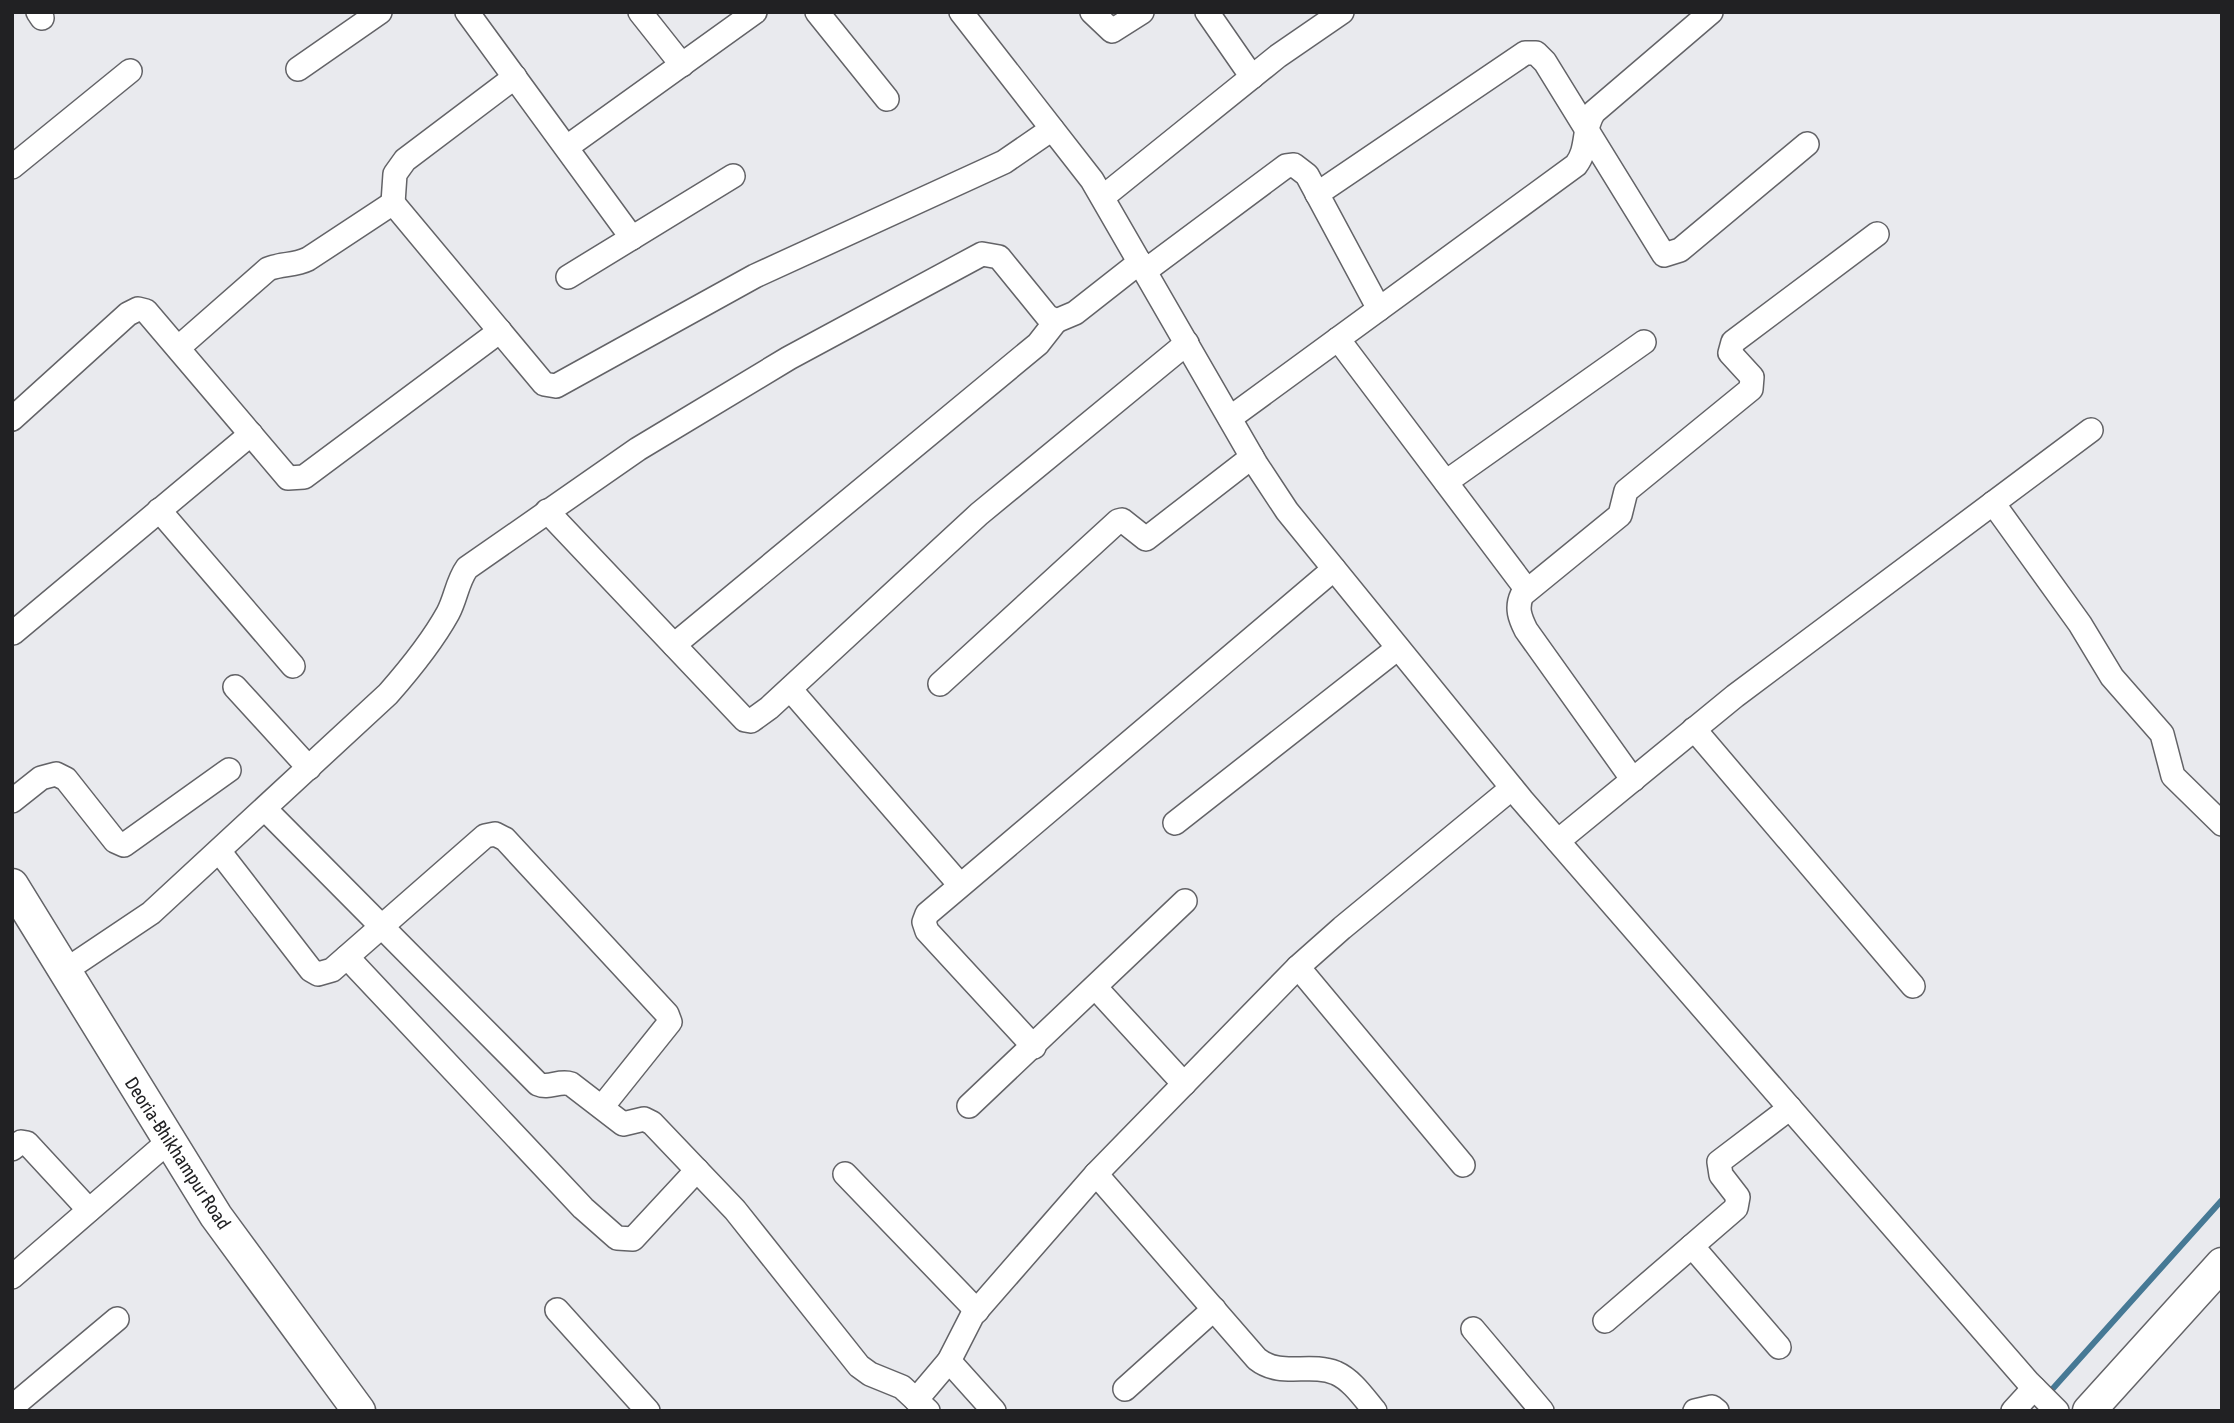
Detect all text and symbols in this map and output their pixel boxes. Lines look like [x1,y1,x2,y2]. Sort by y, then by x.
street label: Deoria-Bhikhampur Road [121,1073,235,1233]

